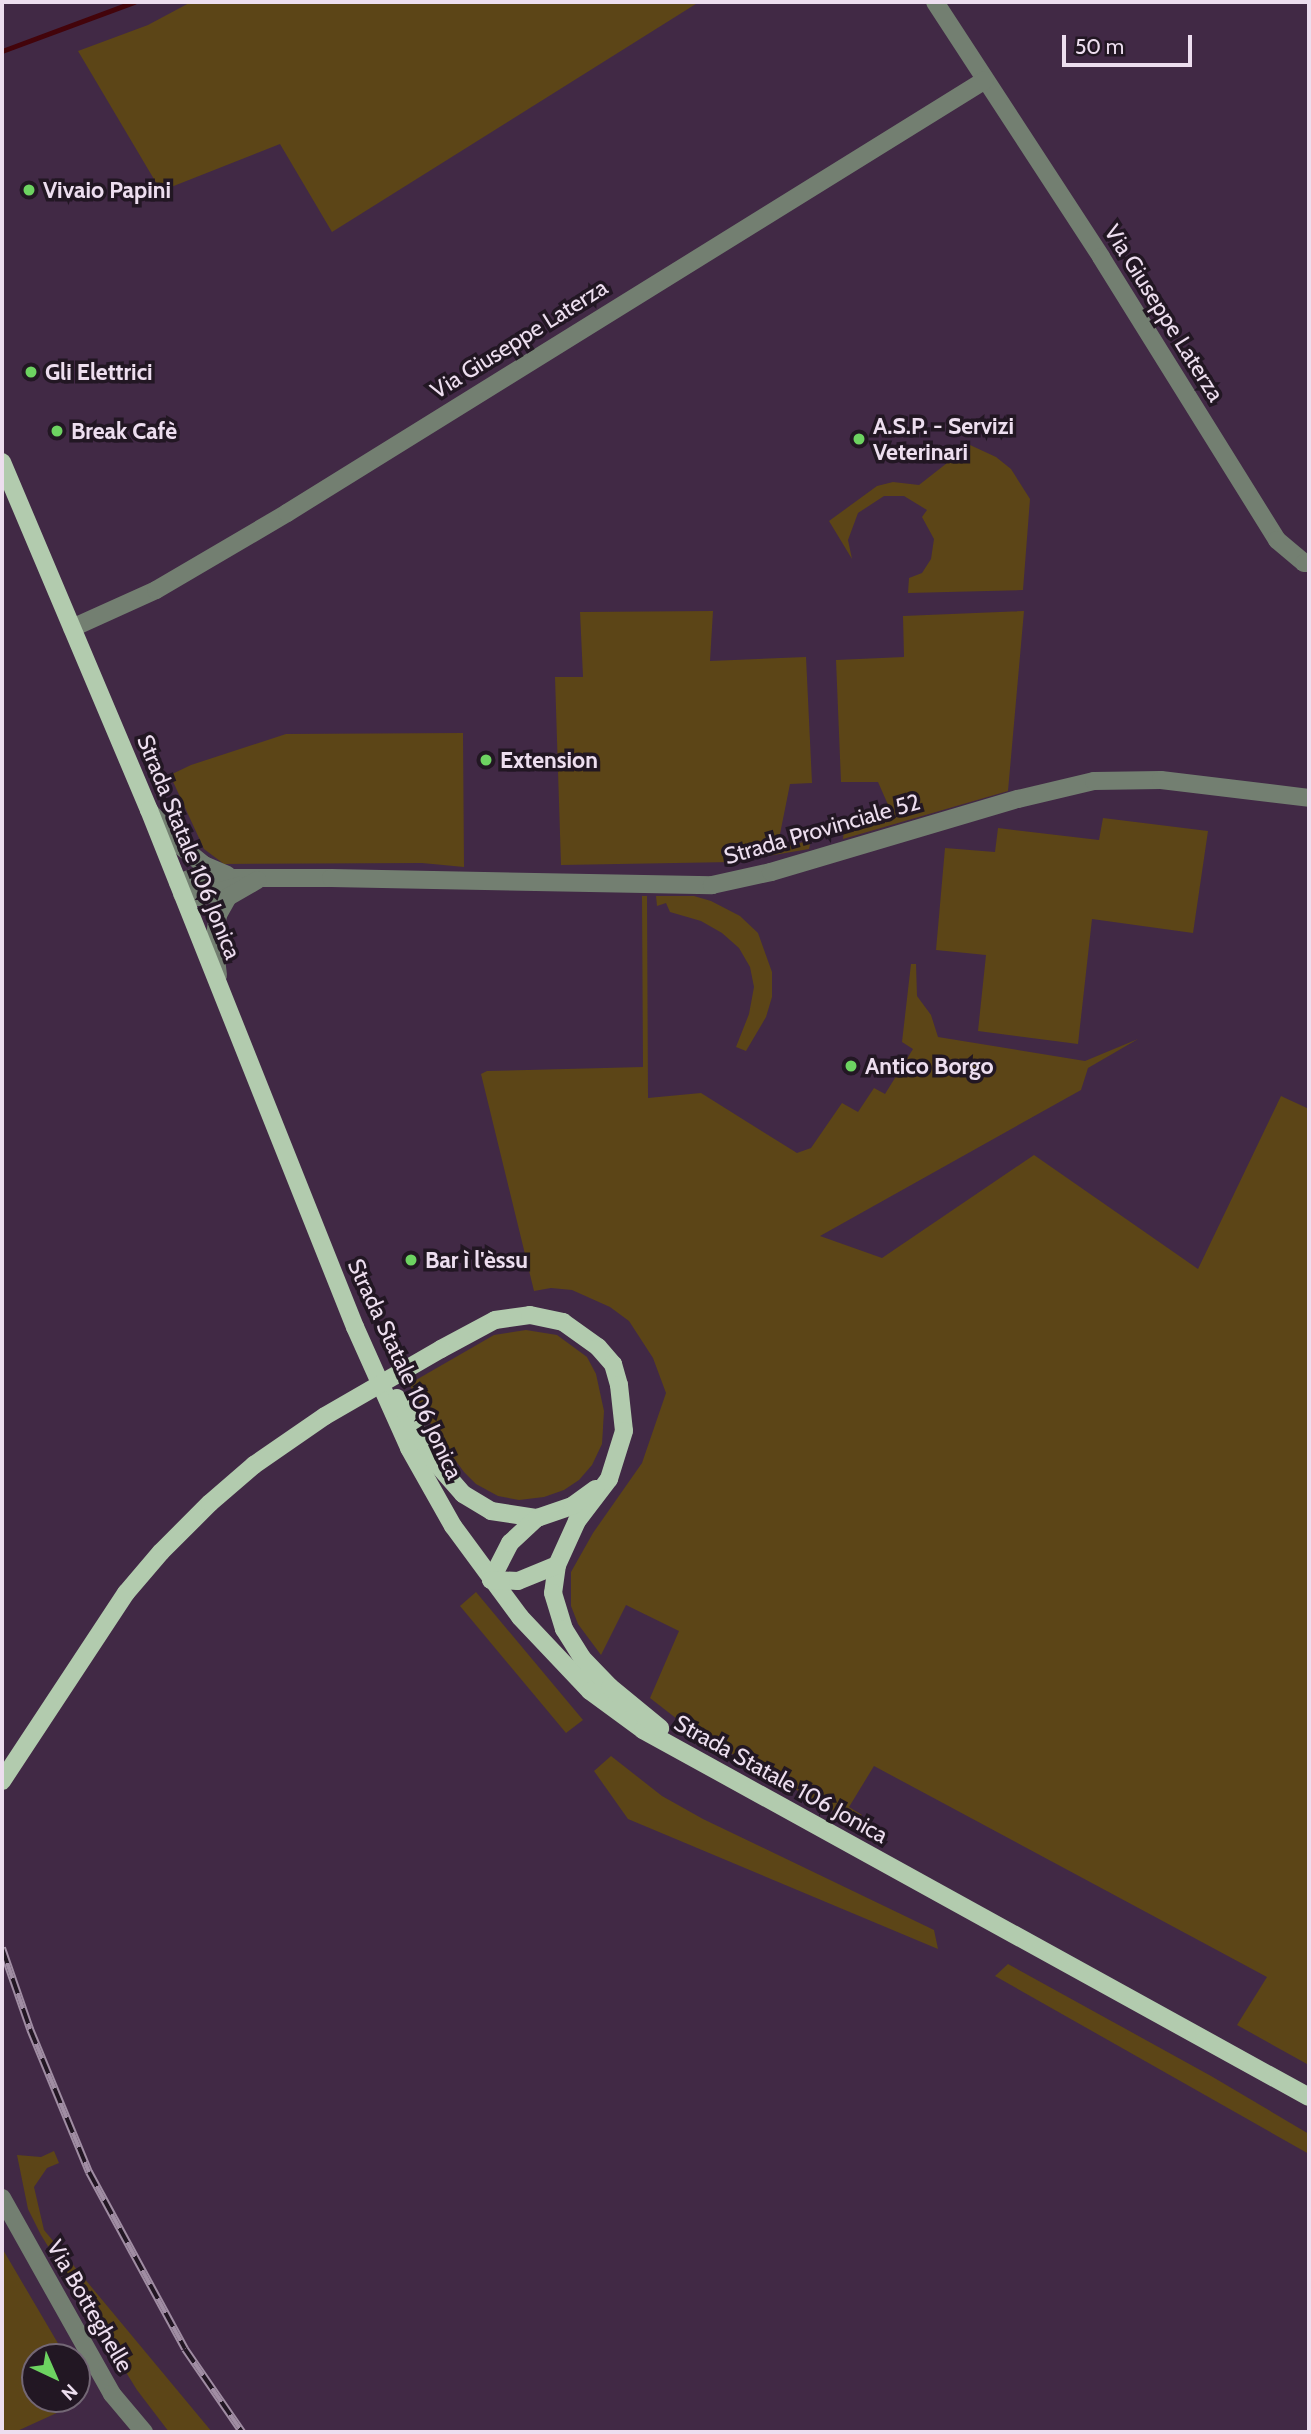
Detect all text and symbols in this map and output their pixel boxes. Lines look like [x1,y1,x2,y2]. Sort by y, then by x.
scale bar [1066,21,1196,65]
text: 50 m [1075,34,1124,59]
place label: Vivaio Papini [43,176,171,204]
marker: Vivaio Papini [21,182,37,198]
street label: Via Giuseppe Laterza [1098,220,1230,406]
street label: Via Giuseppe Laterza [426,273,612,405]
place label: Gli Elettrici [45,358,153,386]
marker: Gli Elettrici [23,364,39,380]
place label: A.S.P. - Servizi Veterinari [873,412,1014,466]
place label: Break Cafè [71,417,177,445]
marker: Break Cafè [49,423,65,439]
marker: A.S.P. - Servizi Veterinari [851,431,867,447]
street label: Strada Statale 106 Jonica [131,731,247,963]
place label: Extension [500,746,598,774]
marker: Extension [478,752,494,768]
street label: Strada Provinciale 52 [721,788,923,870]
place label: Antico Borgo [865,1052,994,1080]
marker: Antico Borgo [843,1058,859,1074]
place label: Bar ì l'èssu [425,1246,528,1274]
marker: Bar ì l'èssu [403,1252,419,1268]
street label: Strada Statale 106 Jonica [342,1254,468,1484]
street label: Strada Statale 106 Jonica [669,1709,893,1849]
street label: Via Botteghelle [41,2235,139,2377]
north arrow [21,2343,91,2413]
text: N [57,2379,82,2405]

